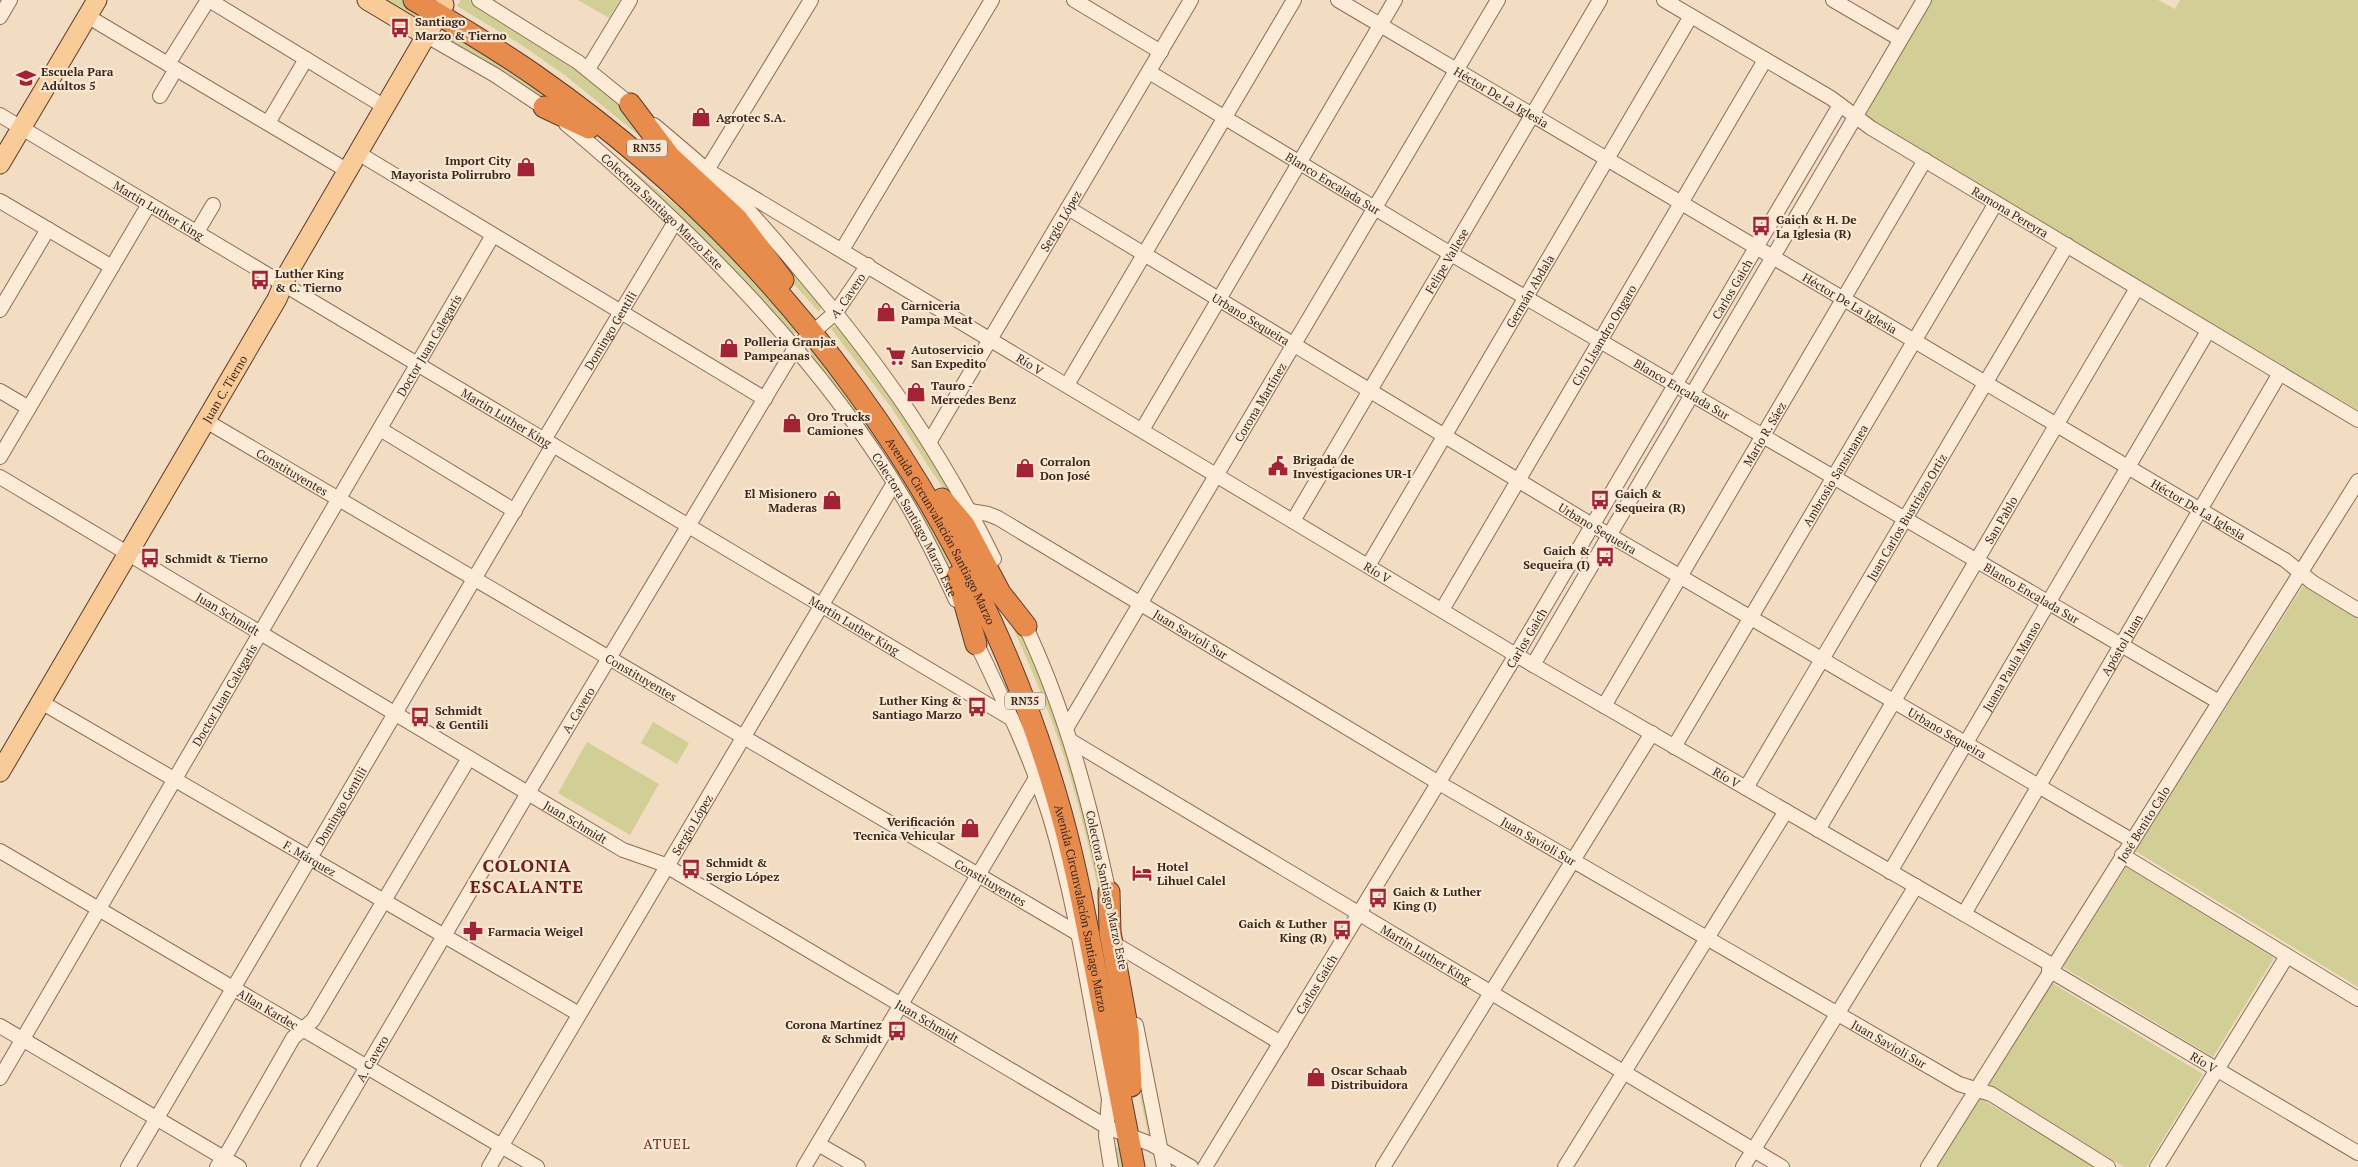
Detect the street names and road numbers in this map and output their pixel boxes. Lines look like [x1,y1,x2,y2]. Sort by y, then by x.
street label: Héctor De La Iglesia [1452,63,1551,130]
road number: RN35 [627,140,667,156]
street label: Blanco Encalada Sur [1283,149,1384,218]
street label: Colectora Santiago Marzo Este [598,150,727,272]
street label: Martin Luther King [111,177,207,243]
street label: Ramona Pereyra [1969,183,2051,240]
street label: Sergio López [1037,187,1084,254]
street label: Felipe Vallese [1421,226,1471,296]
street label: Germán Abdala [1502,252,1557,330]
street label: Carlos Gaich [1708,256,1755,322]
street label: A. Cavero [827,269,868,321]
street label: Héctor De La Iglesia [1800,269,1900,337]
street label: Ciro Lisandro Ongaro [1568,281,1639,388]
street label: Domingo Gentili [581,288,639,372]
street label: Urbano Sequeira [1209,290,1293,348]
street label: Doctor Juan Calegaris [393,291,464,399]
street label: Río V [1014,350,1047,378]
street label: Juan C. Tierno [199,352,250,426]
street label: Blanco Encalada Sur [1631,355,1733,423]
street label: Corona Martínez [1230,359,1289,444]
street label: Martin Luther King [459,385,555,450]
street label: Mario R. Sáez [1739,399,1789,468]
street label: Ambrosio Sansinanea [1799,421,1871,529]
street label: Avenida Circunvalación Santiago Marzo [883,434,999,627]
street label: Constituyentes [254,445,331,499]
street label: Colectora Santiago Marzo Este [869,449,961,599]
street label: Juan Carlos Bustriazo Ortiz [1863,451,1950,583]
street label: Héctor De La Iglesia [2149,475,2249,543]
street label: San Pablo [1981,493,2021,546]
street label: Urbano Sequeira [1556,499,1640,557]
street label: Río V [1361,558,1394,586]
street label: Blanco Encalada Sur [1981,559,2083,627]
street label: Juan Schmidt [194,589,263,639]
street label: Martin Luther King [806,592,903,658]
street label: Carlos Gaich [1502,605,1550,671]
street label: Juan Savioli Sur [1151,606,1231,662]
street label: Apóstol Juan [2098,611,2145,678]
street label: Juana Paula Manso [1979,618,2043,713]
street label: Doctor Juan Calegaris [188,641,260,748]
street label: Constituyentes [603,650,680,704]
street label: A. Cavero [558,684,598,735]
road number: RN35 [1005,692,1045,709]
street label: Urbano Sequeira [1905,704,1989,761]
street label: Domingo Gentili [312,763,370,848]
street label: Río V [1711,763,1744,791]
street label: José Benito Calo [2114,783,2173,865]
street label: Sergio López [668,791,716,858]
street label: Juan Schmidt [541,797,611,847]
street label: Avenida Circunvalación Santiago Marzo [1052,803,1111,1014]
street label: Colectora Santiago Marzo Este [1083,809,1131,971]
street label: Juan Savioli Sur [1499,813,1579,869]
street label: F. Márquez [281,837,339,879]
street label: Constituyentes [952,855,1029,909]
street label: Martin Luther King [1378,921,1475,987]
street label: Carlos Gaich [1292,951,1340,1017]
street label: Allan Kardec [235,985,302,1033]
street label: Juan Schmidt [893,996,963,1046]
street label: Juan Savioli Sur [1849,1016,1930,1071]
street label: A. Cavero [352,1032,391,1084]
street label: Río V [2188,1048,2221,1076]

